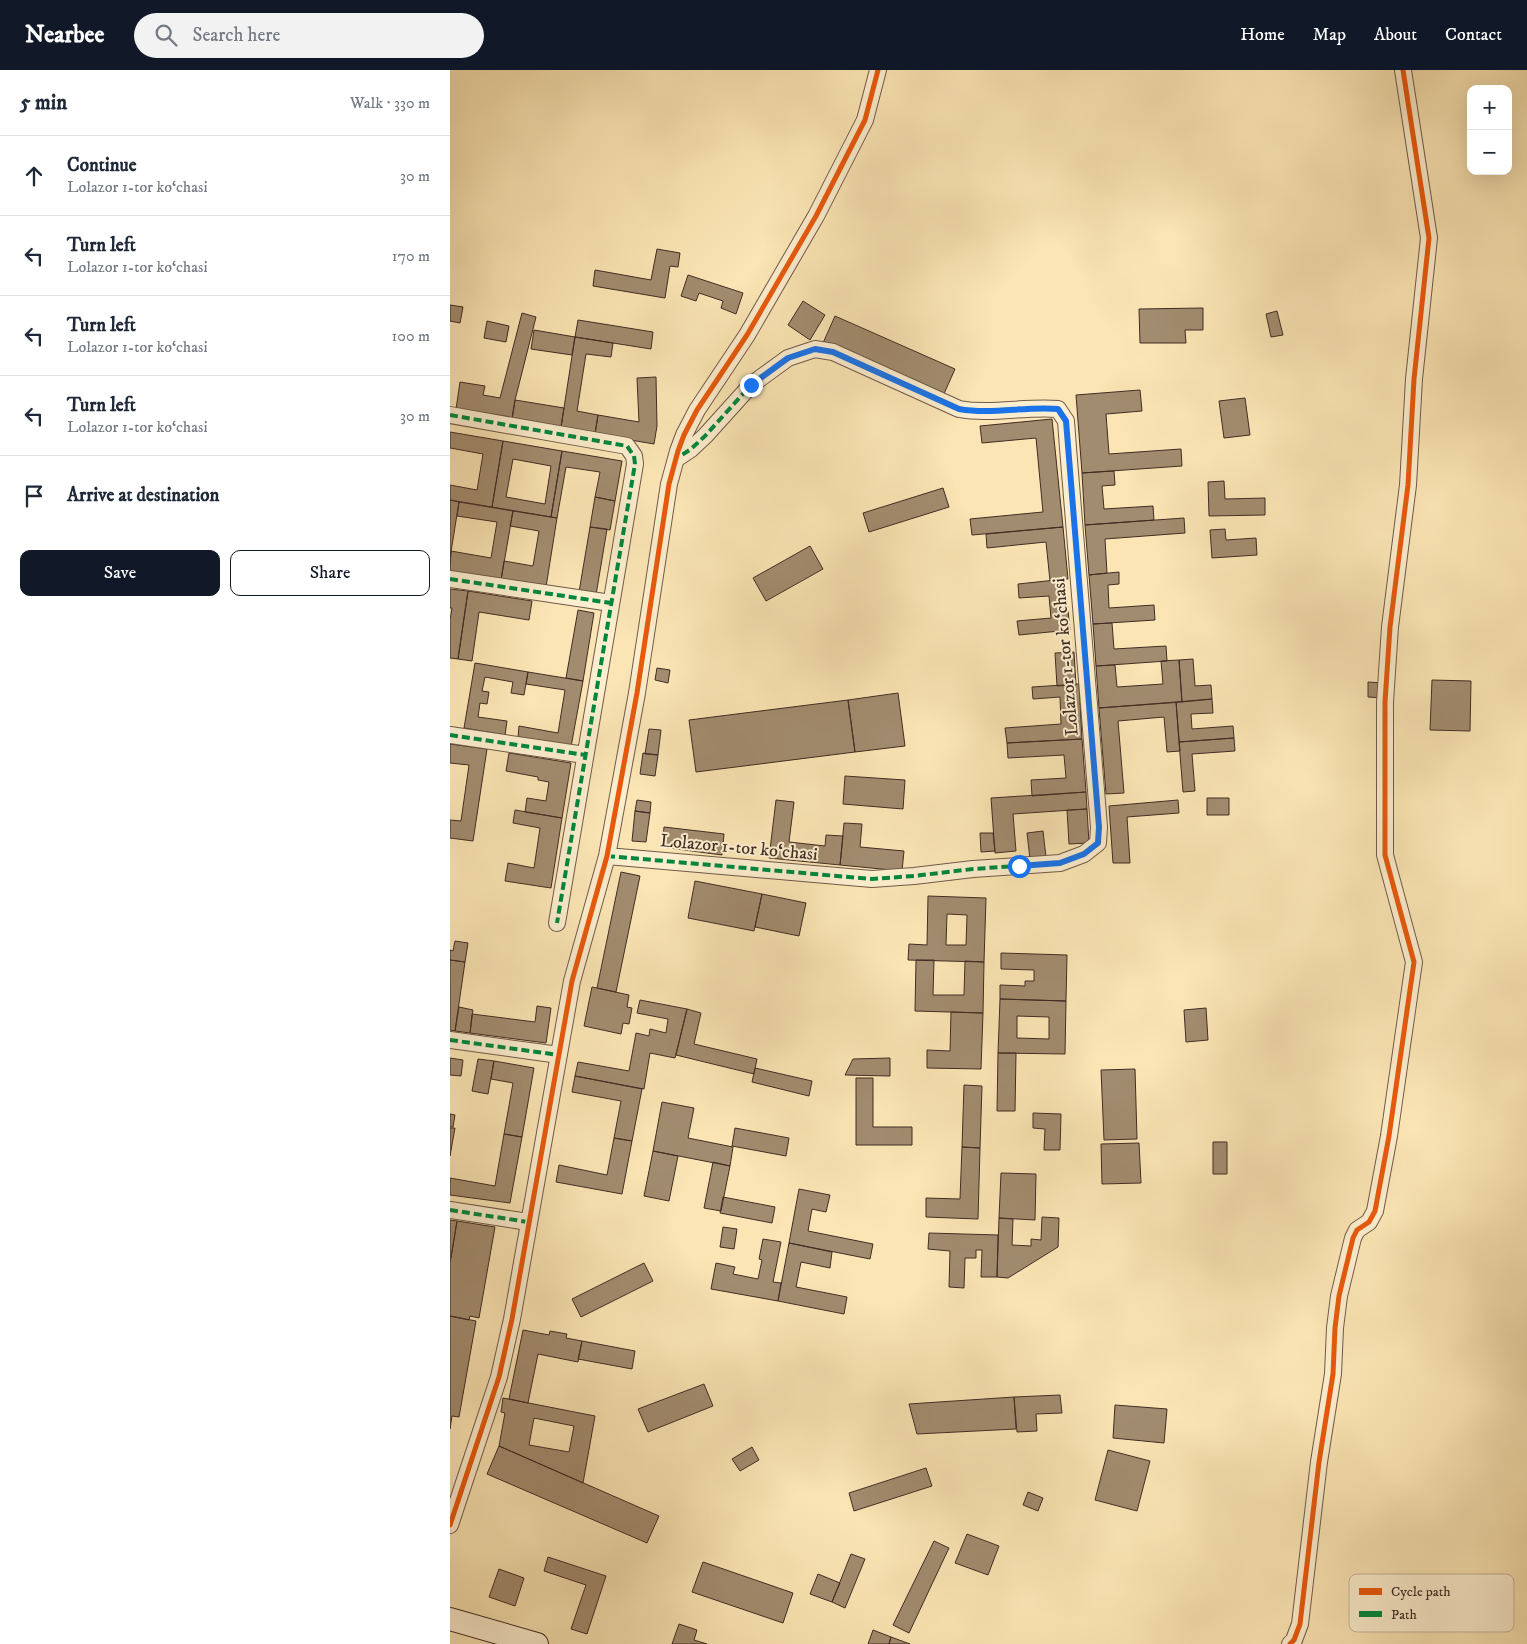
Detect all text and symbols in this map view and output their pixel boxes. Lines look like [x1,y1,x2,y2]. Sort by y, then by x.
search box [134,13,484,58]
text: Nearbee [25,20,104,50]
icon: search [152,21,180,49]
text: Search here [192,24,280,47]
text: Home [1240,24,1285,46]
text: Map [1313,24,1346,46]
text: About [1374,24,1417,46]
text: Contact [1445,24,1502,46]
map controls [1467,85,1512,175]
button: + [1467,85,1512,130]
text: 5 min [20,90,67,116]
text: Walk · 330 m [350,93,430,113]
button: − [1467,130,1512,175]
text: Continue [67,154,137,177]
icon: ahead [20,162,48,190]
text: 30 m [400,166,430,186]
text: Lolazor 1-tor ko‘chasi [67,177,208,197]
text: Turn left [67,234,136,257]
icon: left [20,242,48,270]
text: 170 m [392,246,430,266]
text: Lolazor 1-tor ko‘chasi [67,257,208,277]
text: Turn left [67,314,136,337]
icon: left [20,322,48,350]
text: 100 m [392,326,430,346]
text: Lolazor 1-tor ko‘chasi [67,337,208,357]
route end [740,374,763,397]
text: Turn left [67,394,136,417]
icon: left [20,402,48,430]
text: 30 m [400,406,430,426]
text: Lolazor 1-tor ko‘chasi [67,417,208,437]
icon: arrive [20,482,48,510]
text: Arrive at destination [67,484,219,507]
button: Save [20,550,220,596]
button: Share [230,550,430,596]
street label: Lolazor 1-tor ko‘chasi [1048,577,1084,737]
street label: Lolazor 1-tor ko‘chasi [659,830,819,866]
route start [1008,855,1031,878]
legend [1349,1574,1514,1632]
text: Cycle path [1391,1583,1451,1601]
text: Path [1391,1606,1418,1624]

